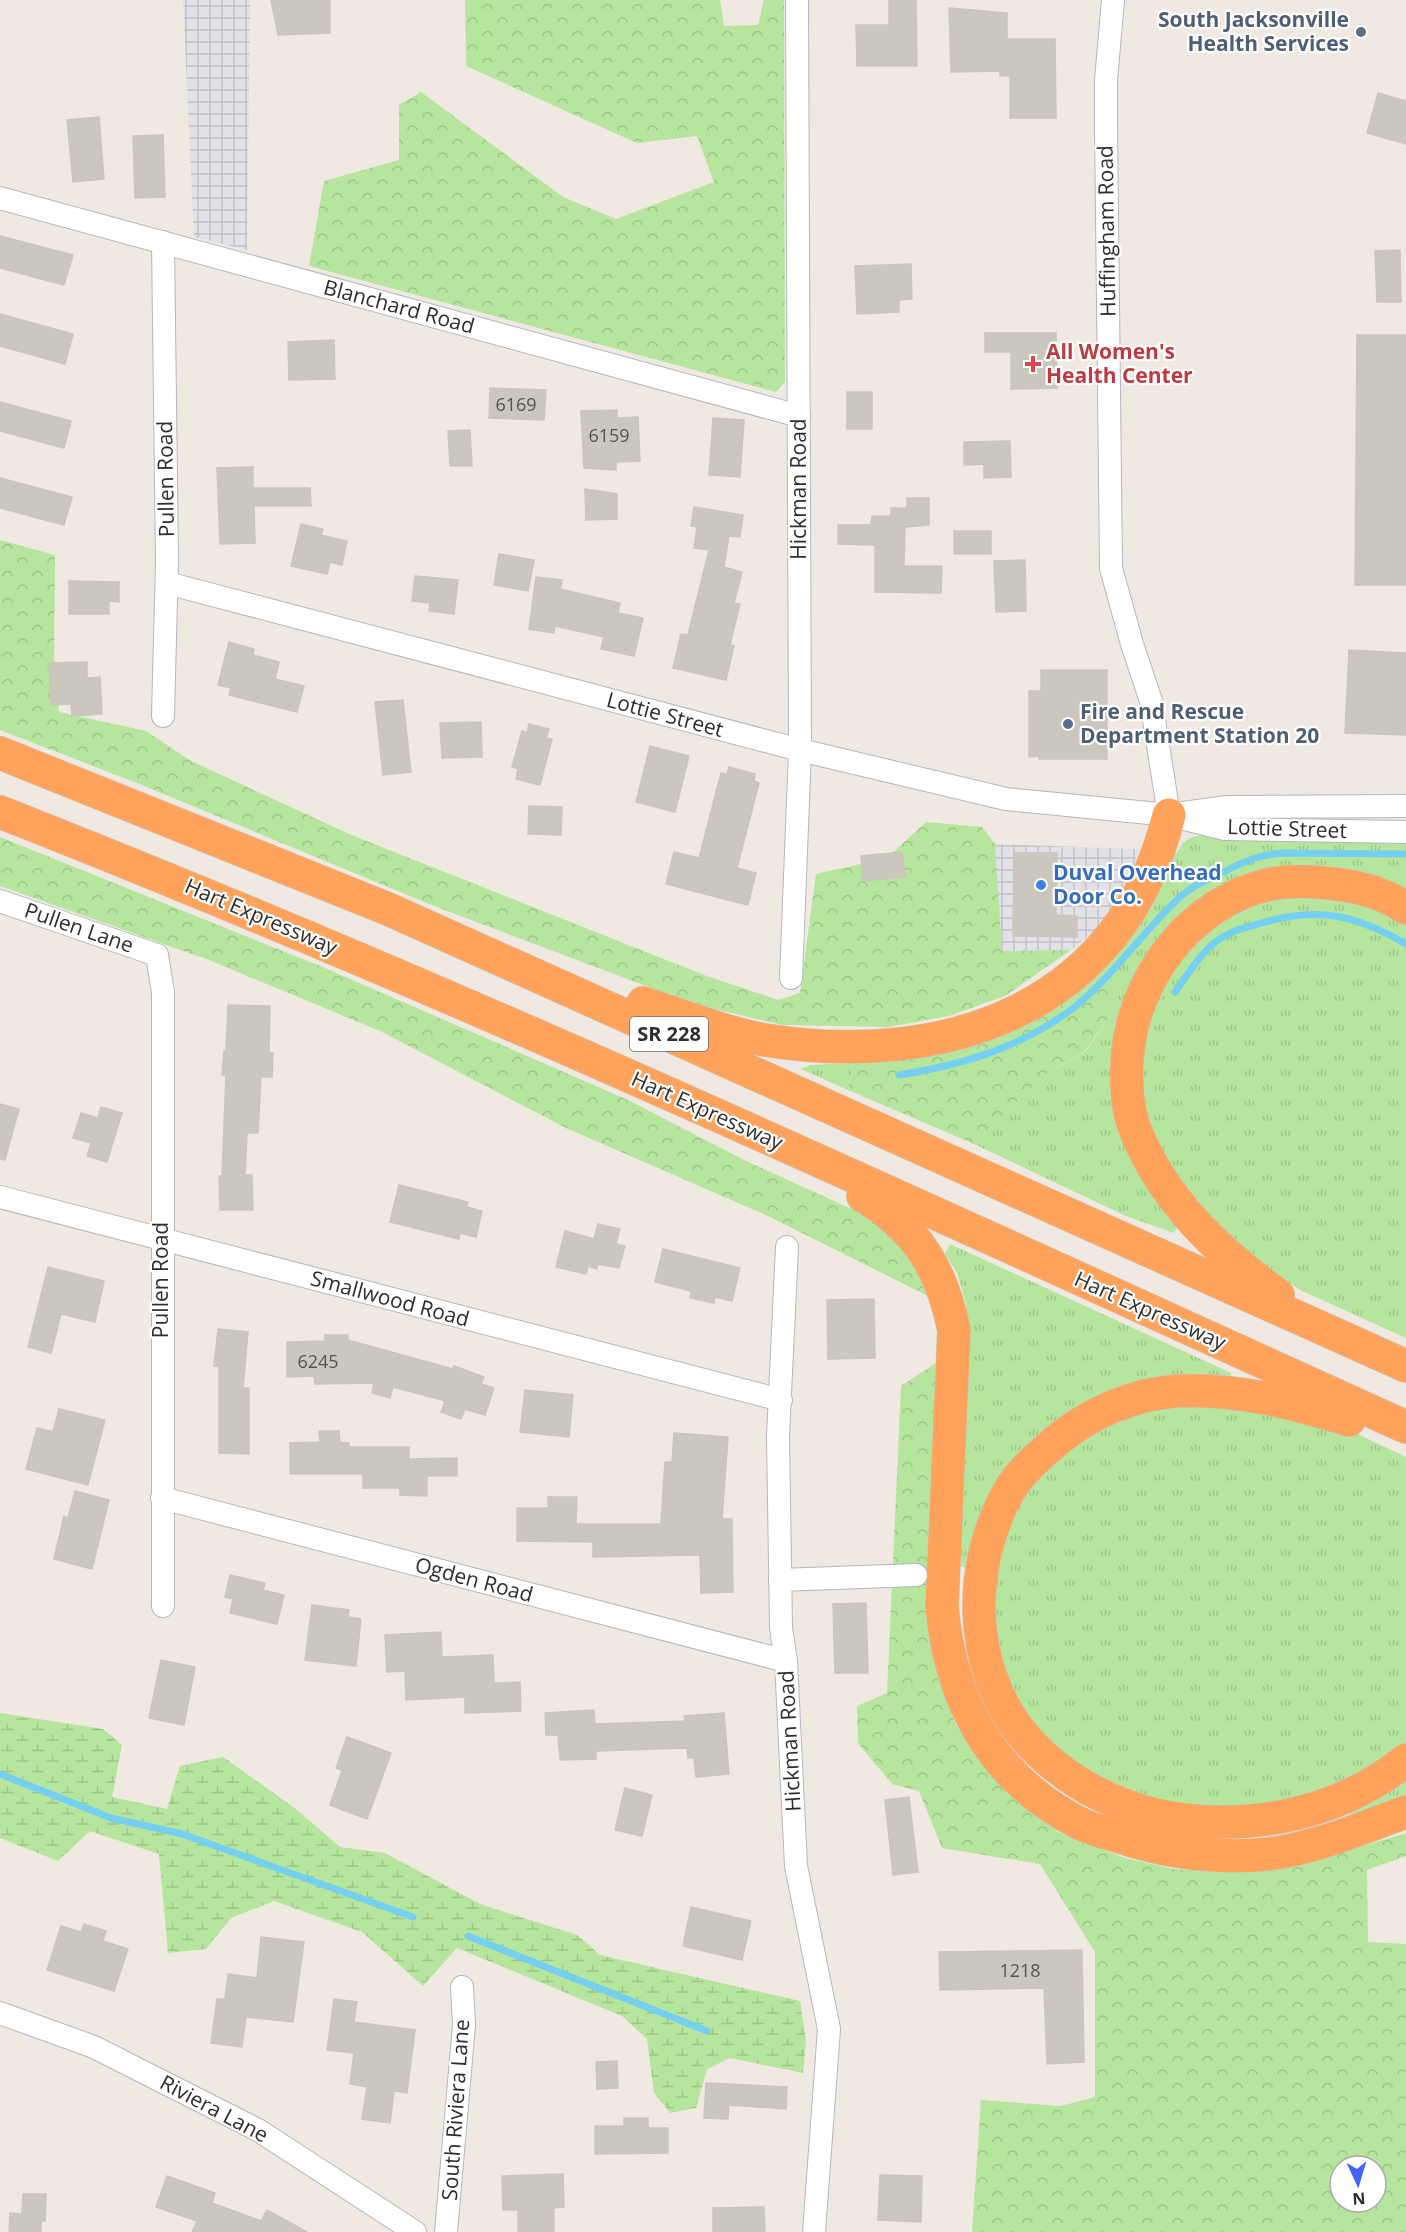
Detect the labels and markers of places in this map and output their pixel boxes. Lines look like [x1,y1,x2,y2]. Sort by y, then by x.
place label: South Jacksonville Health Services [1158,5,1349,57]
marker: South Jacksonville Health Services [1354,25,1368,39]
place label: All Women's Health Center [1046,337,1193,389]
marker: All Women's Health Center [1024,355,1042,373]
place label: Fire and Rescue Department Station 20 [1080,697,1319,749]
marker: Fire and Rescue Department Station 20 [1061,717,1075,731]
place label: Duval Overhead Door Co. [1053,858,1222,910]
marker: Duval Overhead Door Co. [1034,878,1048,892]

